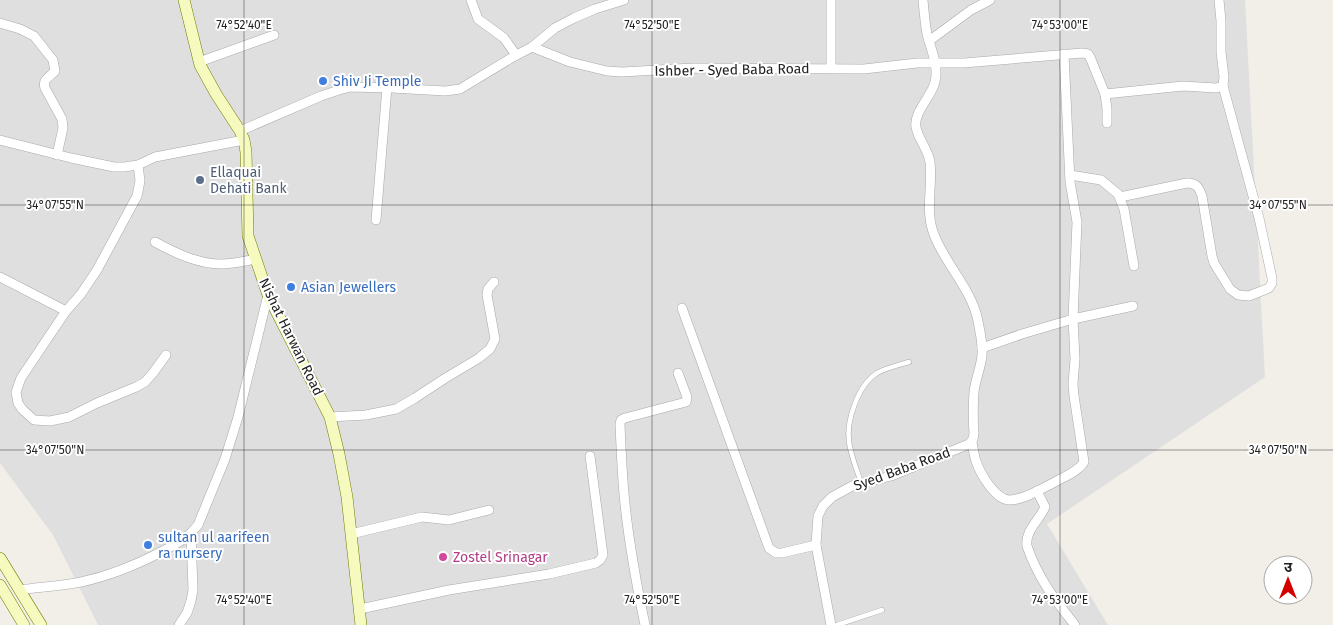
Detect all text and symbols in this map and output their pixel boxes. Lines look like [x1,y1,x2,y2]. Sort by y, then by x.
text: 74°52'40"E [216,18,272,32]
text: 74°52'50"E [624,18,680,32]
text: 74°53'00"E [1032,18,1088,32]
street label: Ishber - Syed Baba Road [654,60,810,80]
place label: Shiv Ji Temple [333,73,421,90]
marker: Shiv Ji Temple [317,75,329,87]
place label: Ellaquai Dehati Bank [210,164,288,197]
marker: Ellaquai Dehati Bank [194,174,206,186]
text: 34°07'55"N [26,198,84,212]
text: 34°07'55"N [1249,198,1307,212]
street label: Nishat Harwan Road [255,275,327,399]
place label: Asian Jewellers [301,279,397,296]
marker: Asian Jewellers [285,281,297,293]
text: 34°07'50"N [26,443,84,457]
text: 34°07'50"N [1249,443,1307,457]
street label: Syed Baba Road [851,444,953,494]
place label: sultan ul aarifeen ra nursery [158,529,270,562]
marker: sultan ul aarifeen ra nursery [142,539,154,551]
place label: Zostel Srinagar [453,549,548,566]
marker: Zostel Srinagar [437,551,449,563]
north arrow [1263,555,1313,605]
text: उ [1284,559,1293,576]
text: 74°52'40"E [216,593,272,607]
text: 74°52'50"E [624,593,680,607]
text: 74°53'00"E [1032,593,1088,607]

